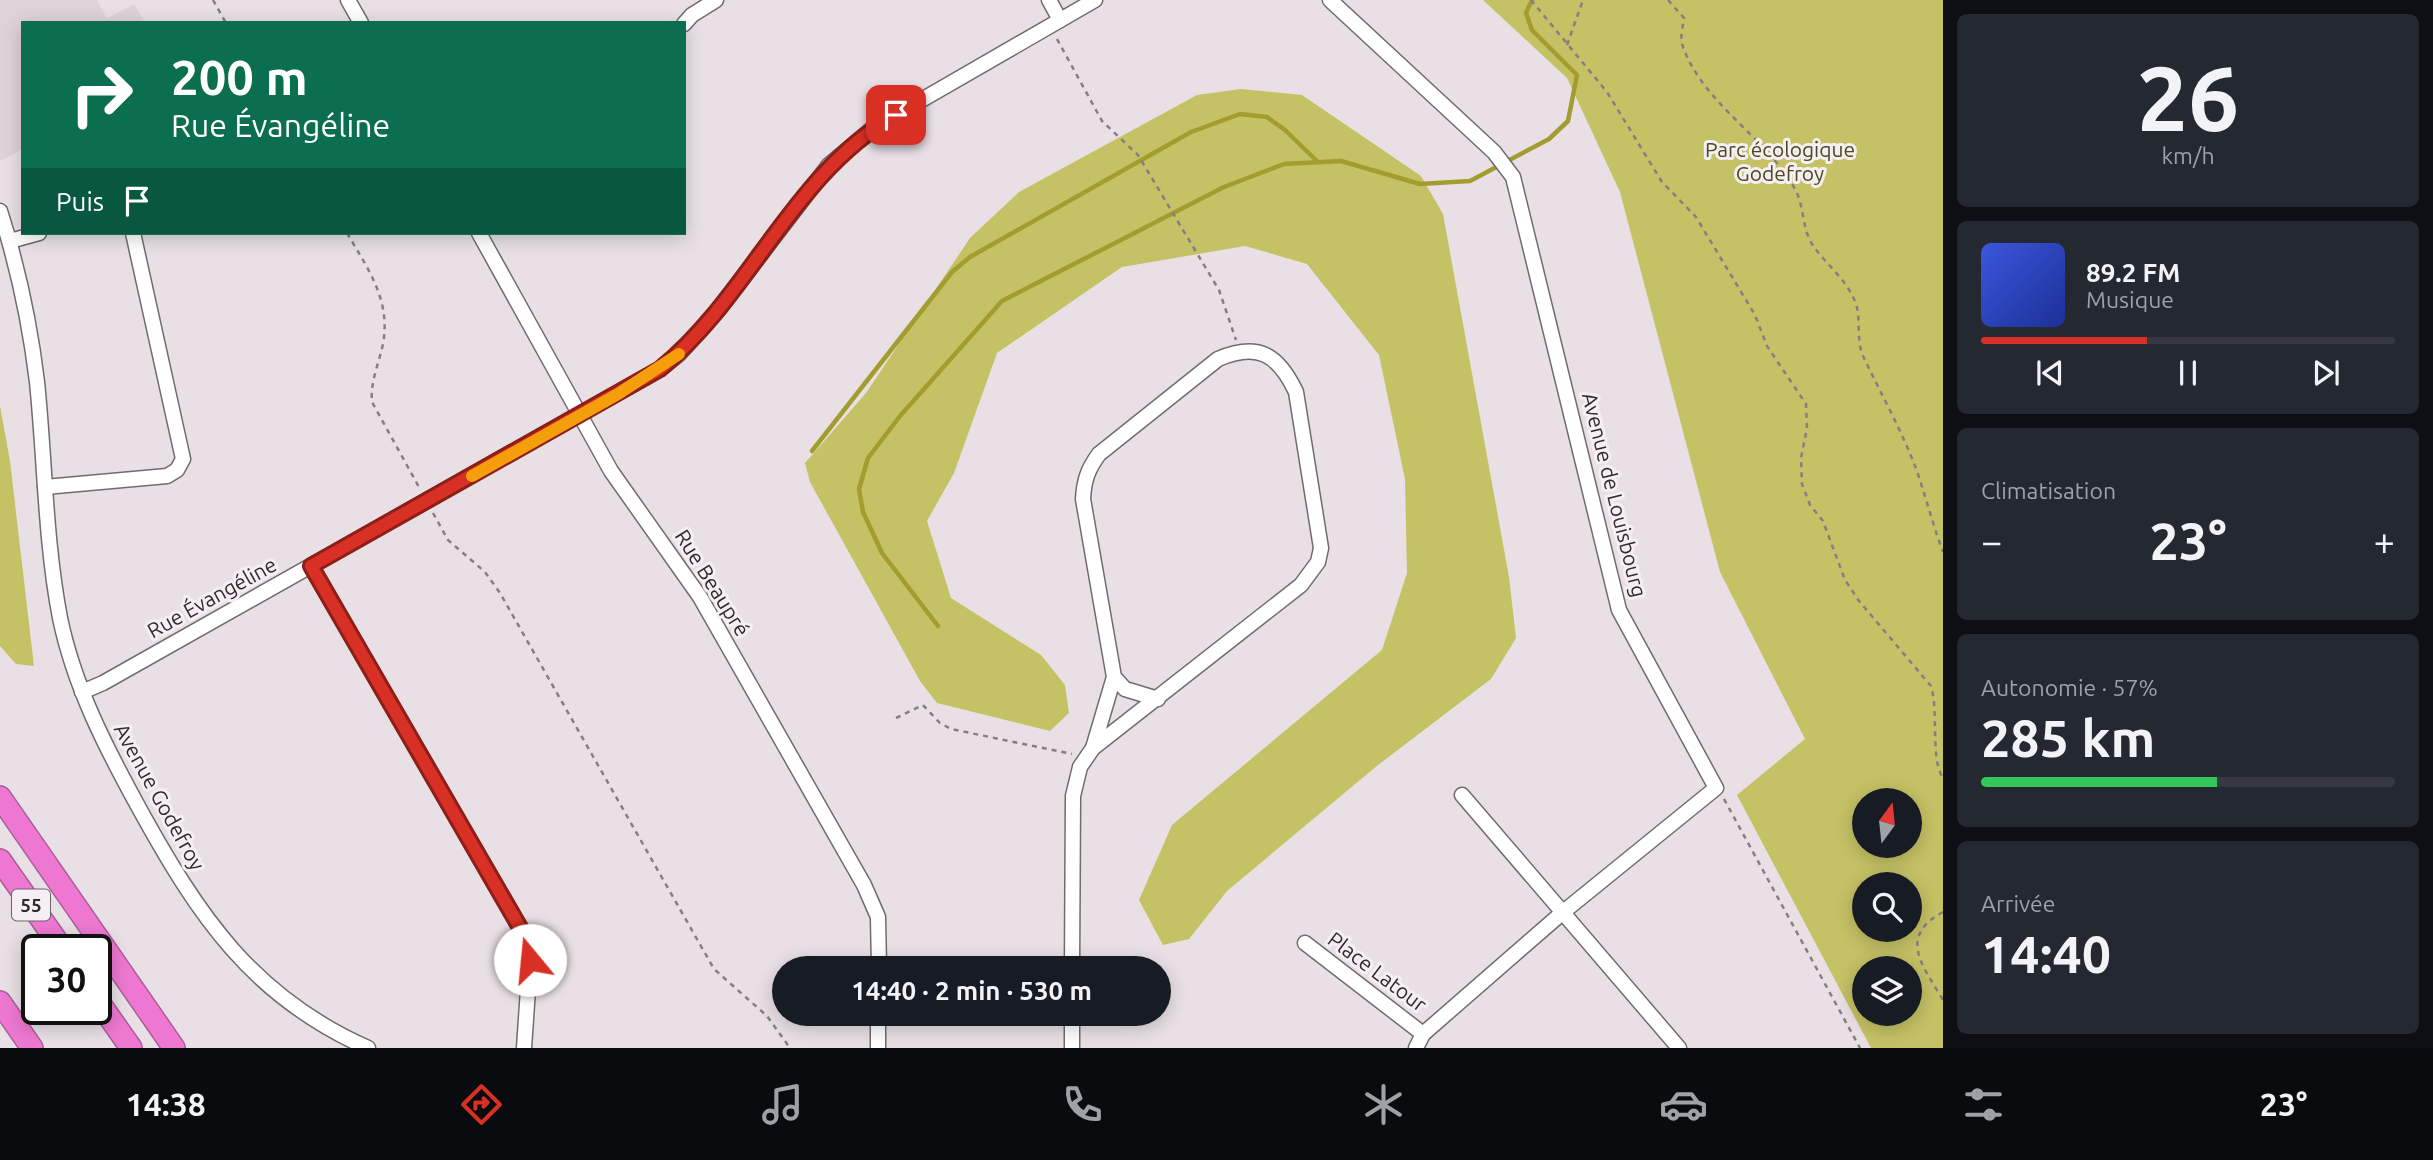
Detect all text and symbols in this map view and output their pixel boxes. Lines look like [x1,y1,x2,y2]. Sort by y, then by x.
text: 26 [2137,46,2239,148]
icon: right [56,49,147,140]
text: 200 m [171,49,308,104]
pin [866,85,926,145]
icon: arrive [877,96,915,134]
text: Rue Évangéline [171,107,390,143]
park label: Parc écologique Godefroy [1705,137,1855,185]
text: km/h [2161,143,2215,168]
icon: arrive [118,182,156,220]
text: Puis [56,187,104,216]
text: 89.2 FM [2086,258,2180,287]
text: Musique [2086,287,2174,312]
icon: previous [2031,354,2069,392]
icon: pause [2169,354,2207,392]
icon: next [2307,354,2345,392]
street label: Avenue de Louisbourg [1578,390,1652,600]
text: Climatisation [1981,478,2116,503]
text: 23° [2149,512,2227,570]
text: − [1981,520,2002,562]
text: + [2374,520,2395,562]
street label: Rue Beaupré [671,525,755,640]
street label: Rue Évangéline [143,552,280,642]
text: Autonomie · 57% [1981,675,2158,700]
text: 285 km [1981,709,2155,767]
street label: Avenue Godefroy [110,719,210,874]
north arrow [1852,788,1922,858]
map controls [1852,788,1922,1026]
button: search [1852,872,1922,942]
road number: 55 [12,890,50,920]
text: Arrivée [1981,891,2056,916]
position arrow [493,923,567,997]
text: 14:40 [1981,925,2111,983]
street label: Place Latour [1324,926,1432,1016]
speed limit sign: 30 [21,934,112,1025]
button: layers [1852,956,1922,1026]
text: 14:40 · 2 min · 530 m [851,976,1092,1005]
icon: directions [457,1080,506,1129]
icon: music [758,1080,807,1129]
icon: phone [1058,1080,1107,1129]
icon: climate [1359,1080,1408,1129]
icon: car [1659,1080,1708,1129]
icon: filters [1959,1080,2008,1129]
text: 14:38 [126,1086,206,1122]
text: 23° [2260,1086,2307,1122]

